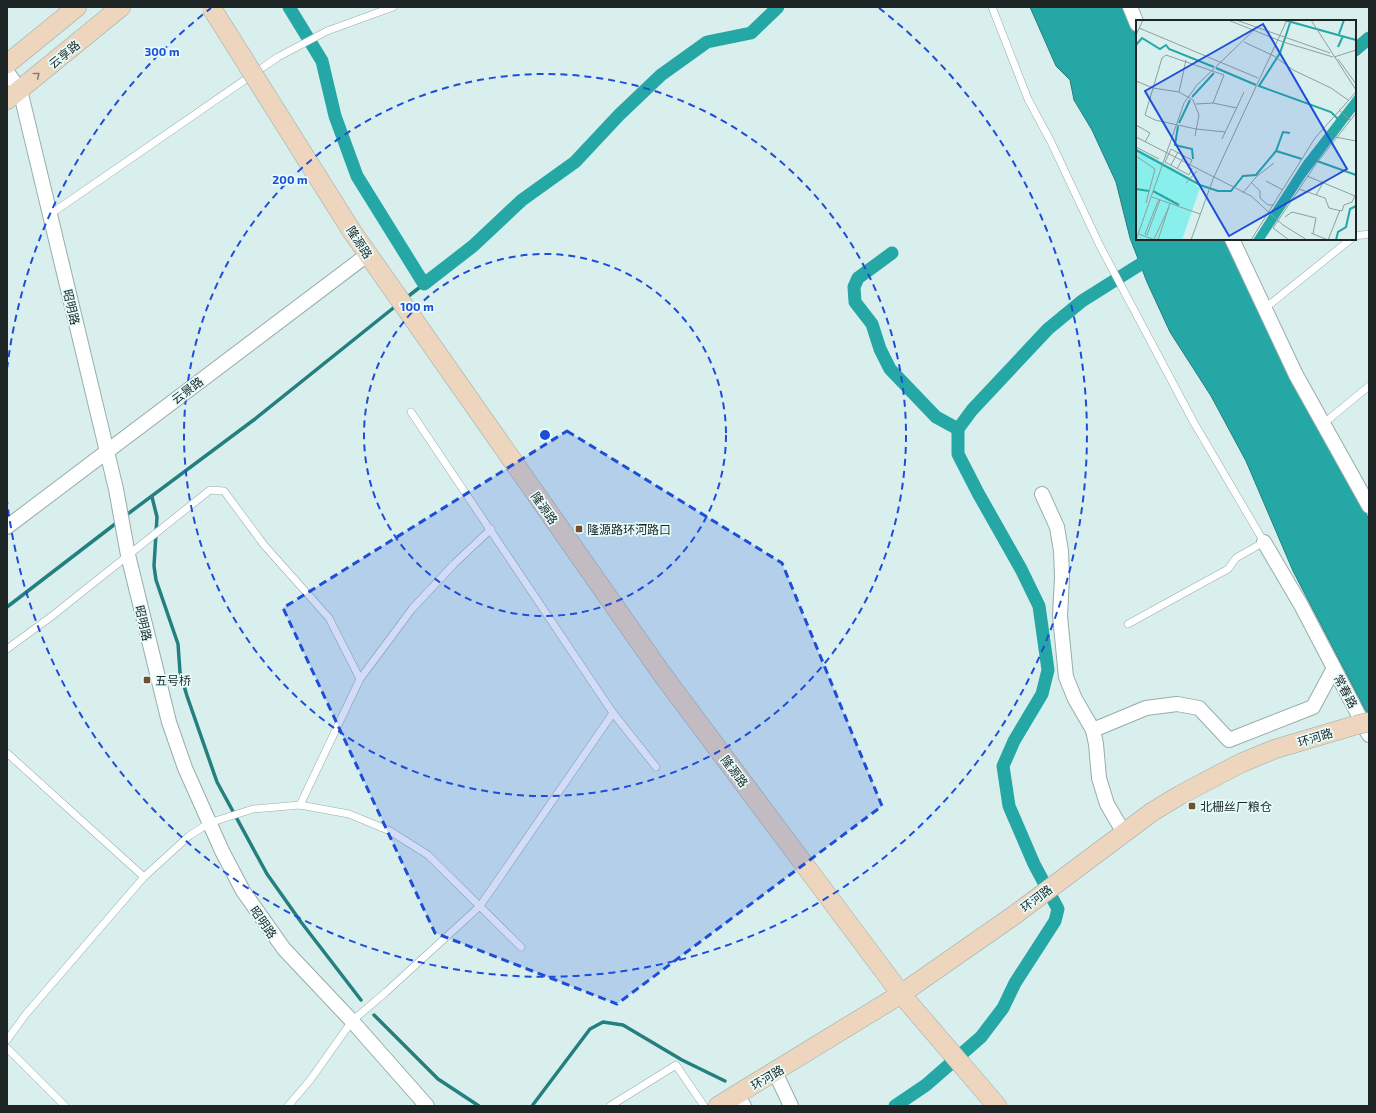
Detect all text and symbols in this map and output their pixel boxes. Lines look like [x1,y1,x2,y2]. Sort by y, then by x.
inset map [1136,20,1356,240]
street label: 云享路 [46,37,82,71]
text: 300 m [144,44,180,58]
one-way arrow [33,73,40,80]
text: 200 m [272,172,308,186]
street label: 隆源路 [344,223,376,261]
street label: 昭明路 [61,288,83,326]
text: 100 m [400,299,434,313]
street label: 云景路 [168,374,206,406]
centre of rings [538,428,552,442]
street label: 隆源路 [529,489,561,527]
place label: 隆源路环河路口 [587,522,671,536]
marker: 隆源路环河路口 [574,524,584,534]
street label: 昭明路 [133,604,155,642]
street label: 常春路 [1331,672,1361,710]
place label: 五号桥 [155,673,191,687]
marker: 五号桥 [142,675,152,685]
street label: 环河路 [1296,725,1334,749]
street label: 隆源路 [719,752,751,790]
place label: 北栅丝厂粮仓 [1200,799,1272,813]
marker: 北栅丝厂粮仓 [1187,801,1197,811]
street label: 环河路 [1017,882,1055,914]
street label: 昭明路 [248,903,280,941]
street label: 环河路 [748,1062,786,1092]

